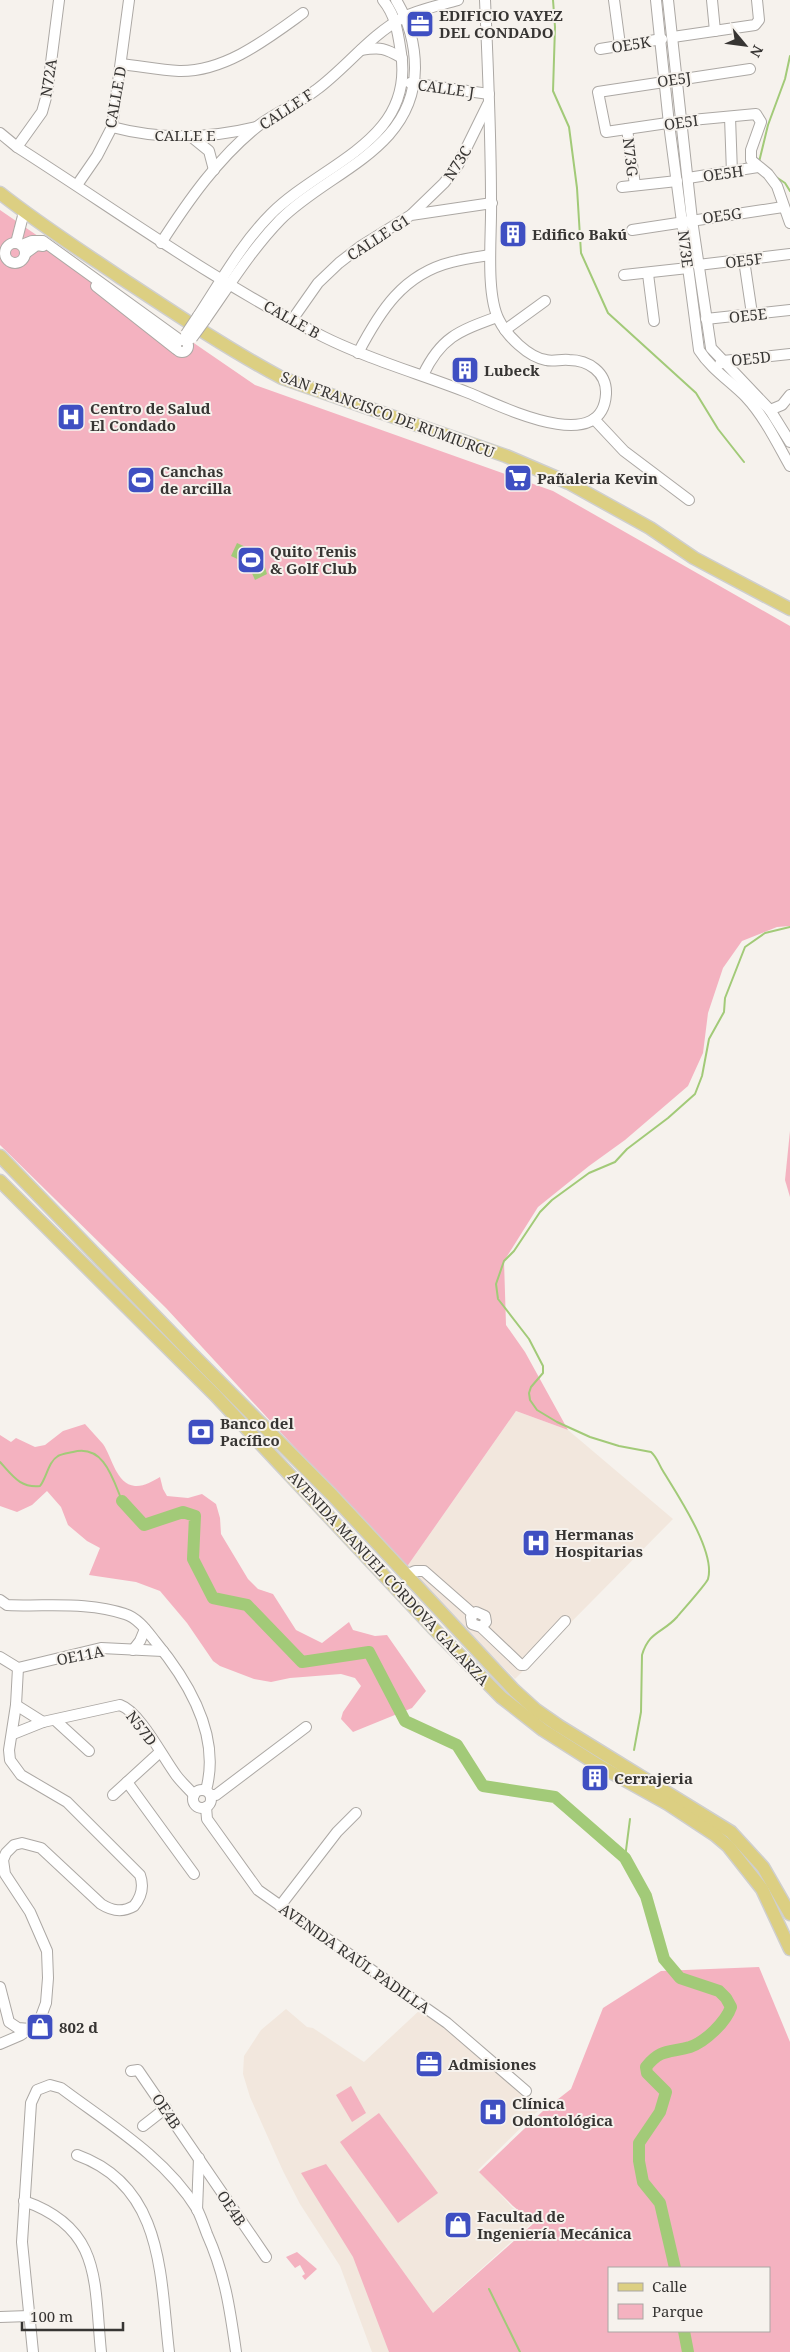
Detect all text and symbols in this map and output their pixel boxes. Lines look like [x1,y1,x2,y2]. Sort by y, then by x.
place label: EDIFICIO VAYEZ DEL CONDADO [439,5,563,42]
office icon: EDIFICIO VAYEZ DEL CONDADO [405,9,435,39]
north arrow [720,20,770,70]
street label: OE5K [610,31,652,57]
text: N [746,42,768,61]
street label: N72A [35,57,61,99]
street label: CALLE D [100,64,130,130]
street label: OE5J [656,67,692,91]
street label: CALLE J [416,74,476,102]
street label: CALLE F [255,84,317,134]
street label: OE5I [663,110,699,134]
street label: CALLE E [154,125,216,145]
street label: N73G [619,136,643,178]
street label: N73C [439,142,475,184]
street label: OE5H [701,160,745,186]
street label: OE5G [701,202,743,228]
street label: CALLE G1 [343,209,413,265]
building icon: Edifico Bakú [498,219,528,249]
place label: Edifico Bakú [532,224,627,244]
street label: N73E [674,229,698,269]
street label: OE5F [724,248,764,272]
street label: CALLE B [260,295,324,343]
street label: OE5E [728,303,768,327]
street label: OE5D [730,346,772,370]
building icon: Lubeck [450,355,480,385]
place label: Lubeck [484,360,540,380]
street label: SAN FRANCISCO DE RUMIURCU [278,366,498,462]
place label: Centro de Salud El Condado [90,398,211,435]
hospital icon: Centro de Salud El Condado [56,402,86,432]
place label: Canchas de arcilla [160,461,232,498]
supermarket icon: Pañaleria Kevin [503,463,533,493]
sports icon: Canchas de arcilla [126,465,156,495]
place label: Pañaleria Kevin [537,468,658,488]
place label: Quito Tenis & Golf Club [270,541,357,578]
sports icon: Quito Tenis & Golf Club [236,545,266,575]
place label: Banco del Pacífico [220,1413,294,1450]
bank icon: Banco del Pacífico [186,1417,216,1447]
street label: AVENIDA MANUEL CÓRDOVA GALARZA [284,1467,494,1690]
place label: Hermanas Hospitarias [555,1524,643,1561]
hospital icon: Hermanas Hospitarias [521,1528,551,1558]
street label: OE11A [55,1641,106,1669]
street label: N57D [122,1706,162,1750]
building icon: Cerrajeria [580,1763,610,1793]
place label: Cerrajeria [614,1768,693,1788]
street label: AVENIDA RAÚL PADILLA [276,1898,435,2018]
shop icon: 802 d [25,2012,55,2042]
place label: 802 d [59,2017,98,2037]
office icon: Admisiones [414,2049,444,2079]
place label: Admisiones [448,2054,536,2074]
street label: OE4B [148,2089,186,2133]
place label: Clínica Odontológica [512,2093,613,2130]
hospital icon: Clínica Odontológica [478,2097,508,2127]
street label: OE4B [213,2186,251,2230]
place label: Facultad de Ingeniería Mecánica [477,2206,632,2243]
shop icon: Facultad de Ingeniería Mecánica [443,2210,473,2240]
legend [608,2267,770,2332]
text: Calle [652,2276,687,2296]
scale bar [22,2300,124,2332]
text: Parque [652,2301,703,2321]
text: 100 m [30,2306,73,2326]

